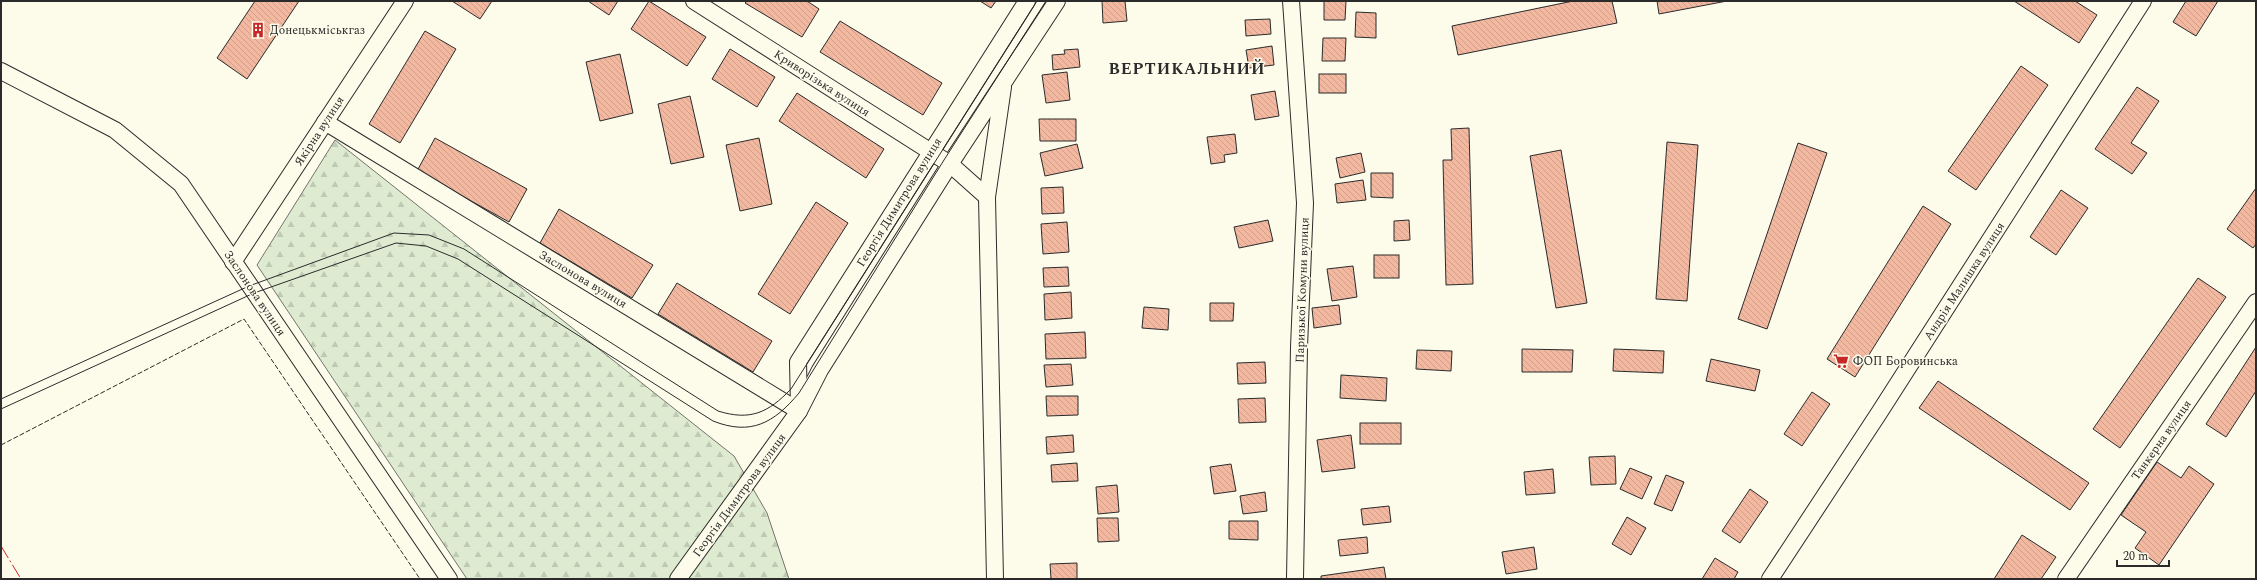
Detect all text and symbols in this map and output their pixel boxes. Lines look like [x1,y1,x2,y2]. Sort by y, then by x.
building icon: Донецькміськгаз [249,21,267,39]
place label: Донецькміськгаз [270,21,365,40]
street label: Криворізька вулиця [770,45,874,122]
district label: ВЕРТИКАЛЬНИЙ [1108,57,1266,81]
street label: Якірна вулиця [290,92,349,170]
street label: Георгія Димитрова вулиця [852,134,947,271]
street label: Паризької Комуни вулиця [1290,217,1315,363]
street label: Андрія Малишка вулиця [1919,218,2010,344]
street label: Заслонова вулиця [535,245,631,313]
street label: Заслонова вулиця [219,246,290,340]
supermarket icon: ФОП Боровинська [1832,352,1850,370]
place label: ФОП Боровинська [1853,352,1958,371]
street label: Танкерна вулиця [2126,396,2196,484]
street label: Георгія Димитрова вулиця [688,429,791,561]
scale bar [2117,542,2169,568]
text: 20 m [2123,547,2148,566]

